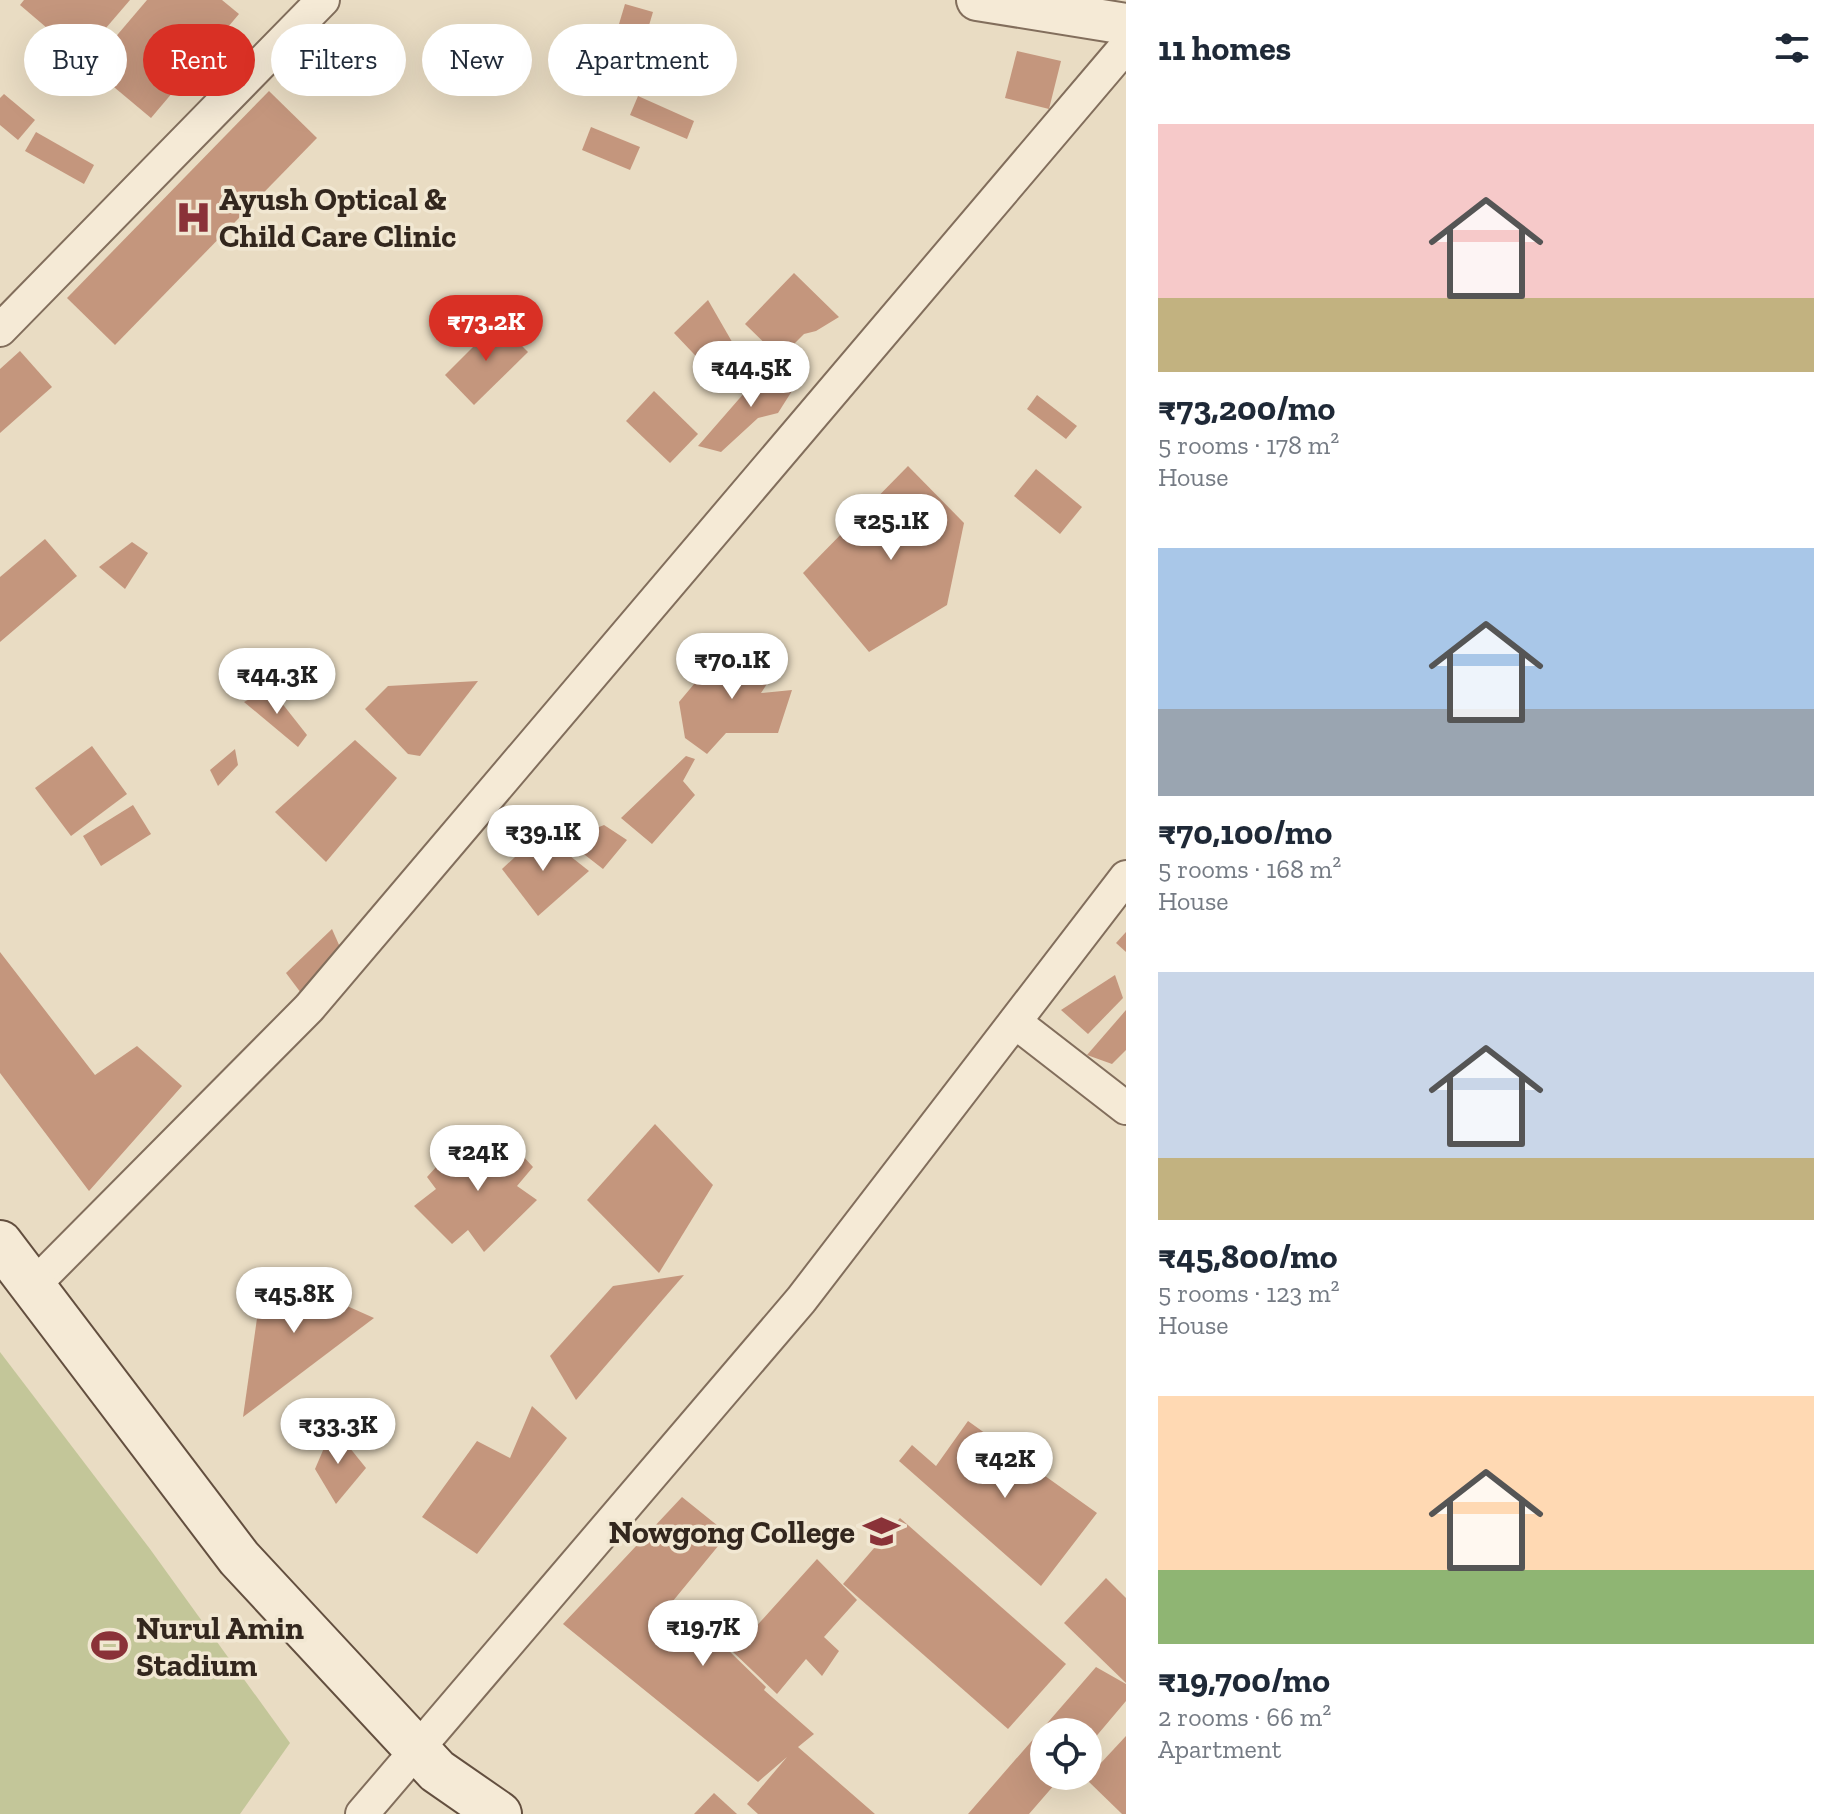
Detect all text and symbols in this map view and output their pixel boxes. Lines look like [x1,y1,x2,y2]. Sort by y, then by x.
chip: Buy [24,24,127,96]
chip: Rent [143,24,255,96]
chip: Filters [271,24,406,96]
chip: New [422,24,532,96]
chip: Apartment [548,24,737,96]
icon: filters [1770,26,1814,70]
text: 11 homes [1158,28,1291,69]
icon: home [1414,176,1558,320]
place label: Ayush Optical & Child Care Clinic [219,180,456,255]
hospital icon: Ayush Optical & Child Care Clinic [174,198,212,236]
pin: ₹73.2K [421,295,551,363]
text: ₹73.2K [447,305,525,337]
pin: ₹44.5K [686,341,816,409]
text: ₹44.5K [711,351,791,383]
text: ₹73,200/mo [1158,388,1335,429]
text: 5 rooms · 178 m² [1158,429,1339,461]
text: House [1158,461,1229,493]
pin: ₹25.1K [826,494,956,562]
text: ₹25.1K [853,504,929,536]
icon: home [1414,600,1558,744]
pin: ₹70.1K [667,633,797,701]
text: ₹70.1K [694,643,770,675]
pin: ₹44.3K [212,648,342,716]
text: ₹44.3K [237,658,317,690]
pin: ₹39.1K [478,805,608,873]
text: ₹70,100/mo [1158,812,1332,853]
text: ₹39.1K [505,815,581,847]
text: 5 rooms · 168 m² [1158,853,1341,885]
text: House [1158,885,1229,917]
icon: home [1414,1024,1558,1168]
pin: ₹24K [431,1125,525,1193]
text: ₹24K [448,1135,508,1167]
text: ₹45,800/mo [1158,1236,1338,1277]
pin: ₹45.8K [229,1267,359,1335]
text: ₹45.8K [254,1277,334,1309]
text: 5 rooms · 123 m² [1158,1277,1340,1309]
text: House [1158,1309,1229,1341]
pin: ₹33.3K [273,1398,403,1466]
text: ₹33.3K [298,1408,378,1440]
pin: ₹42K [958,1432,1052,1500]
text: ₹42K [975,1442,1035,1474]
icon: home [1414,1448,1558,1592]
place label: Nowgong College [609,1513,855,1551]
school or university icon: Nowgong College [862,1513,900,1551]
pin: ₹19.7K [638,1600,768,1668]
place label: Nurul Amin Stadium [136,1609,304,1684]
text: ₹19.7K [666,1610,740,1642]
sports icon: Nurul Amin Stadium [91,1627,129,1665]
text: ₹19,700/mo [1158,1660,1330,1701]
text: 2 rooms · 66 m² [1158,1701,1331,1733]
map controls [1030,1718,1102,1790]
button: locate [1030,1718,1102,1790]
text: Apartment [1158,1733,1281,1765]

